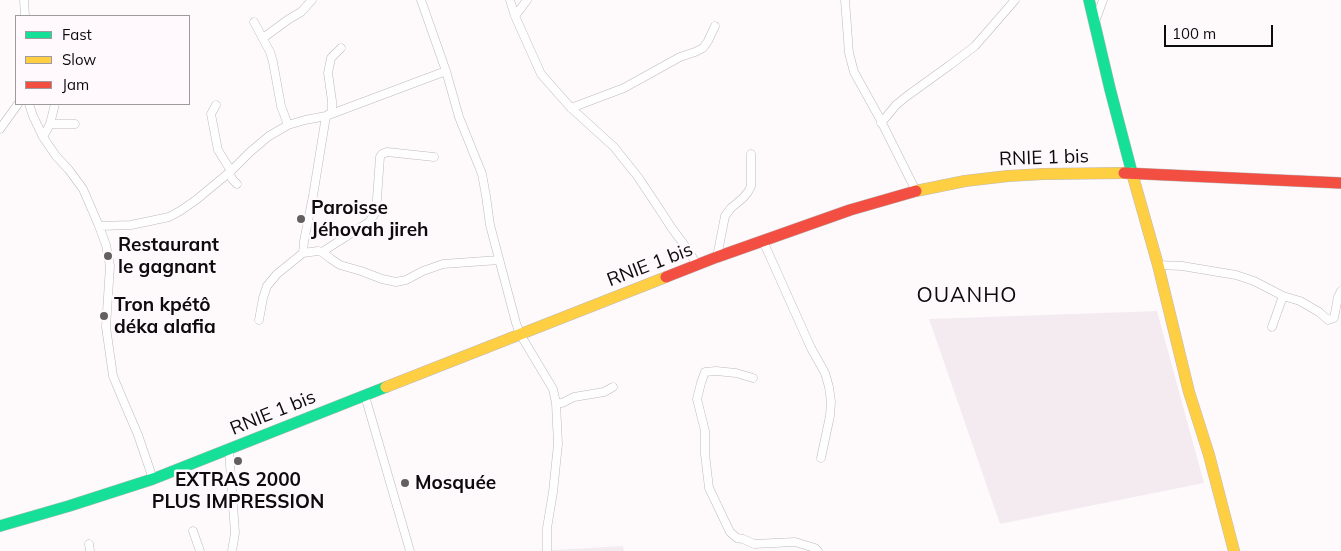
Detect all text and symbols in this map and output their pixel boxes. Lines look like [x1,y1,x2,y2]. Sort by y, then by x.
legend [15,15,190,105]
scale bar [1166,15,1275,47]
text: 100 m [1172,24,1216,43]
text: Fast [62,25,92,44]
text: Slow [62,50,96,69]
text: Jam [62,75,89,94]
street label: RNIE 1 bis [999,145,1089,171]
place label: Paroisse Jéhovah jireh [311,197,428,241]
marker: Paroisse Jéhovah jireh [295,213,307,225]
place label: Restaurant le gagnant [118,234,219,278]
street label: RNIE 1 bis [604,238,696,292]
marker: Restaurant le gagnant [102,250,114,262]
district label: OUANHO [916,283,1018,309]
place label: Tron kpétô déka alafia [114,294,216,338]
marker: Tron kpétô déka alafia [98,310,110,322]
street label: RNIE 1 bis [227,386,319,440]
marker: EXTRAS 2000 PLUS IMPRESSION [232,455,244,467]
place label: EXTRAS 2000 PLUS IMPRESSION [152,469,324,513]
place label: Mosquée [415,472,496,494]
marker: Mosquée [399,477,411,489]

